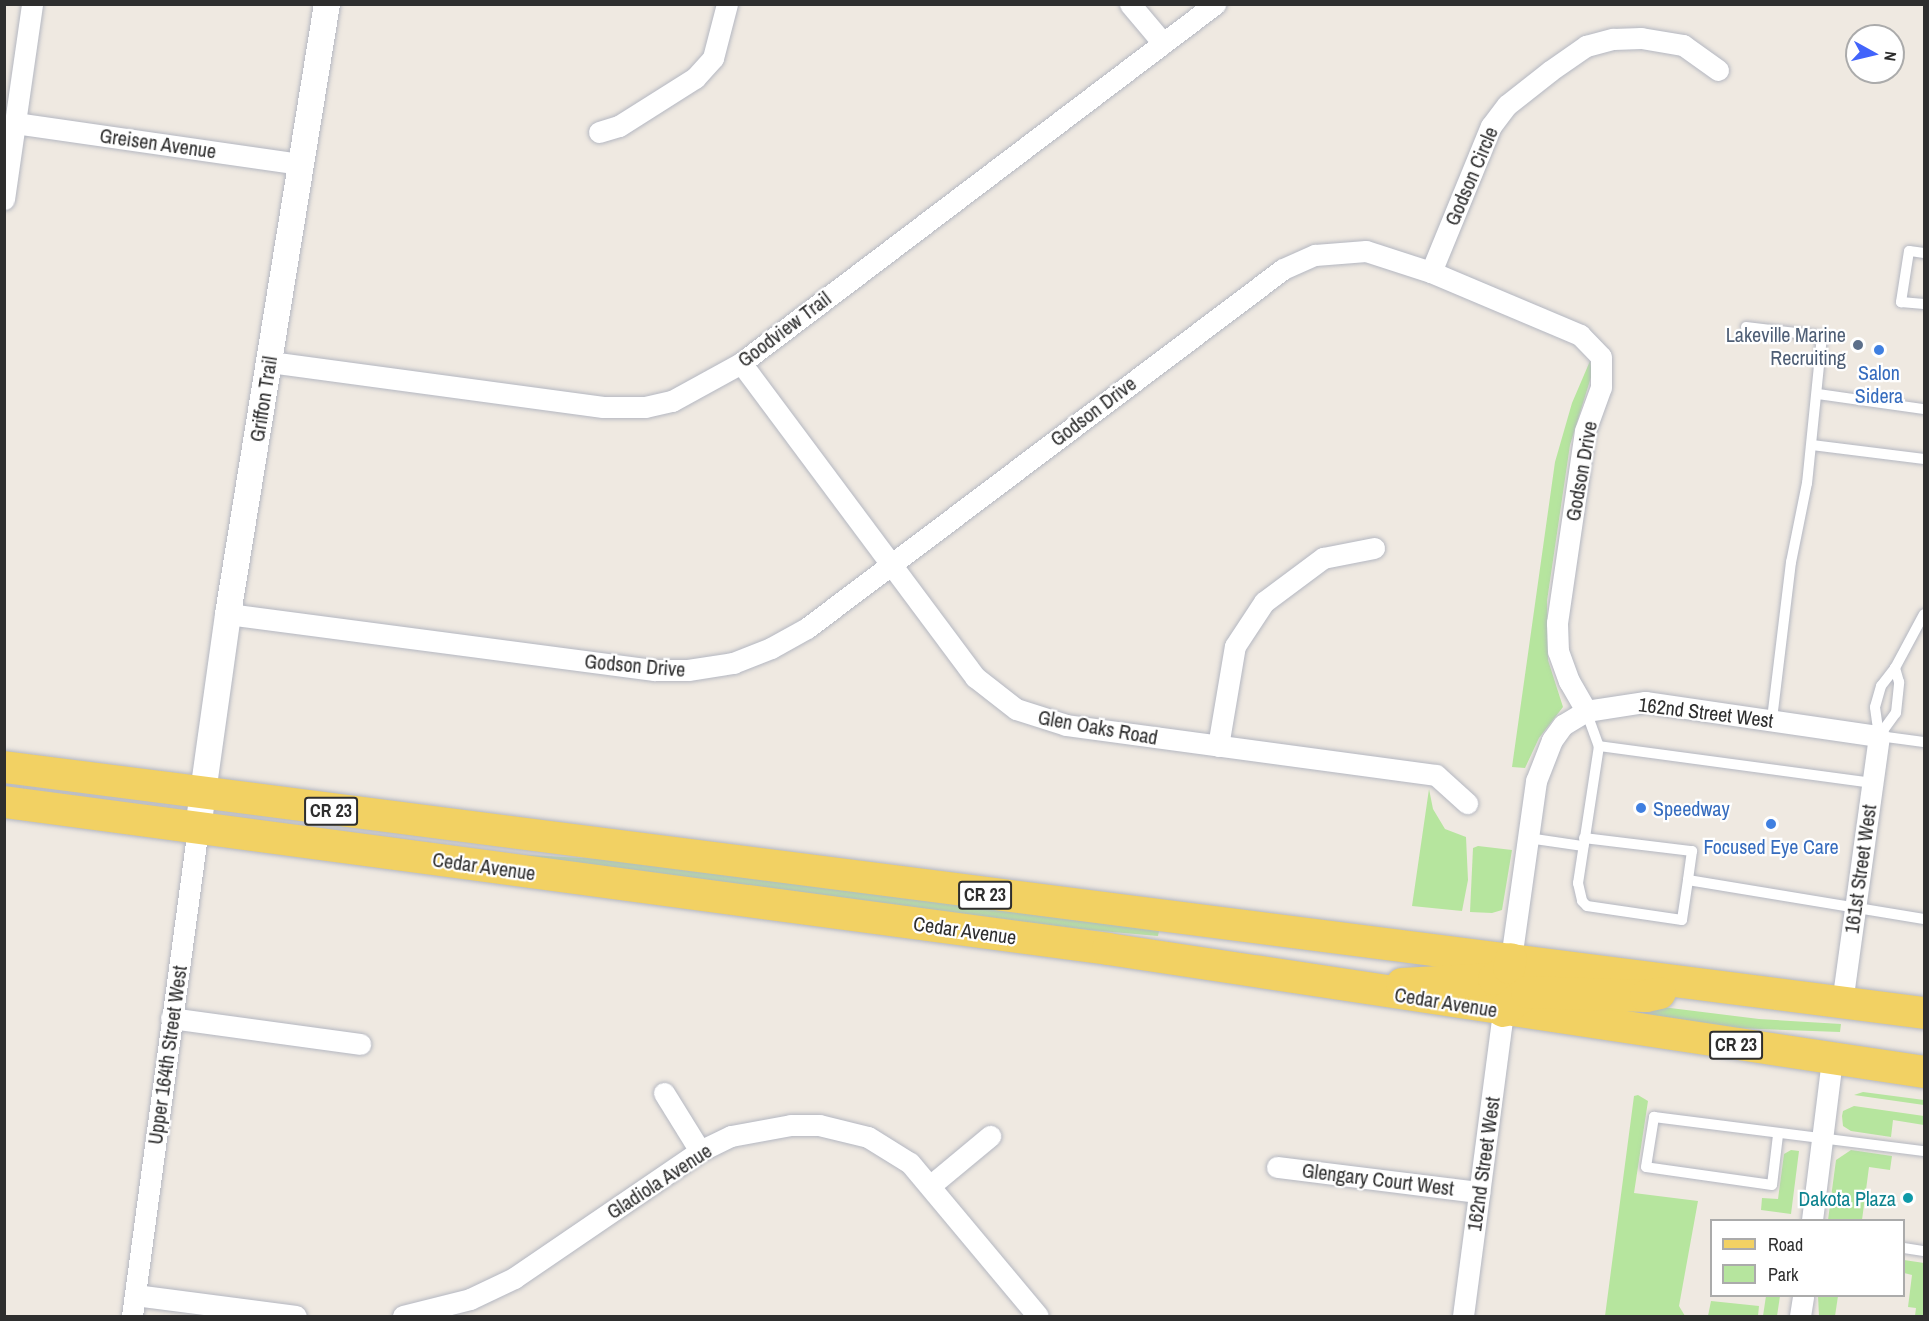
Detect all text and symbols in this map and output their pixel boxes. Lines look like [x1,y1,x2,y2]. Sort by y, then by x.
north arrow [1845,24,1905,84]
text: N [1879,50,1902,62]
street label: Greisen Avenue [98,123,218,163]
street label: Godson Circle [1439,123,1503,229]
street label: Goodview Trail [733,286,835,372]
place label: Lakeville Marine Recruiting [1726,322,1846,369]
marker: Lakeville Marine Recruiting [1851,338,1865,352]
marker: Salon Sidera [1872,343,1886,357]
street label: Griffon Trail [244,354,282,444]
place label: Salon Sidera [1855,360,1903,407]
street label: Godson Drive [1045,371,1141,451]
street label: Godson Drive [1560,419,1602,523]
street label: Godson Drive [584,649,686,681]
street label: 162nd Street West [1637,692,1775,732]
street label: Glen Oaks Road [1036,705,1160,749]
road number: CR 23 [304,796,358,826]
place label: Speedway [1653,796,1730,820]
marker: Speedway [1634,801,1648,815]
street label: 161st Street West [1839,803,1881,935]
marker: Focused Eye Care [1764,817,1778,831]
place label: Focused Eye Care [1703,834,1839,858]
street label: Cedar Avenue [431,847,537,885]
road number: CR 23 [958,880,1012,910]
street label: Cedar Avenue [912,911,1018,949]
street label: Upper 164th Street West [143,964,191,1146]
street label: Cedar Avenue [1392,982,1500,1022]
road number: CR 23 [1709,1030,1763,1060]
street label: 162nd Street West [1462,1095,1504,1233]
street label: Gladiola Avenue [602,1138,716,1224]
street label: Glengary Court West [1301,1158,1455,1200]
place label: Dakota Plaza [1798,1186,1896,1210]
marker: Dakota Plaza [1901,1191,1915,1205]
legend [1710,1219,1905,1297]
text: Road [1768,1232,1803,1257]
text: Park [1768,1262,1798,1287]

